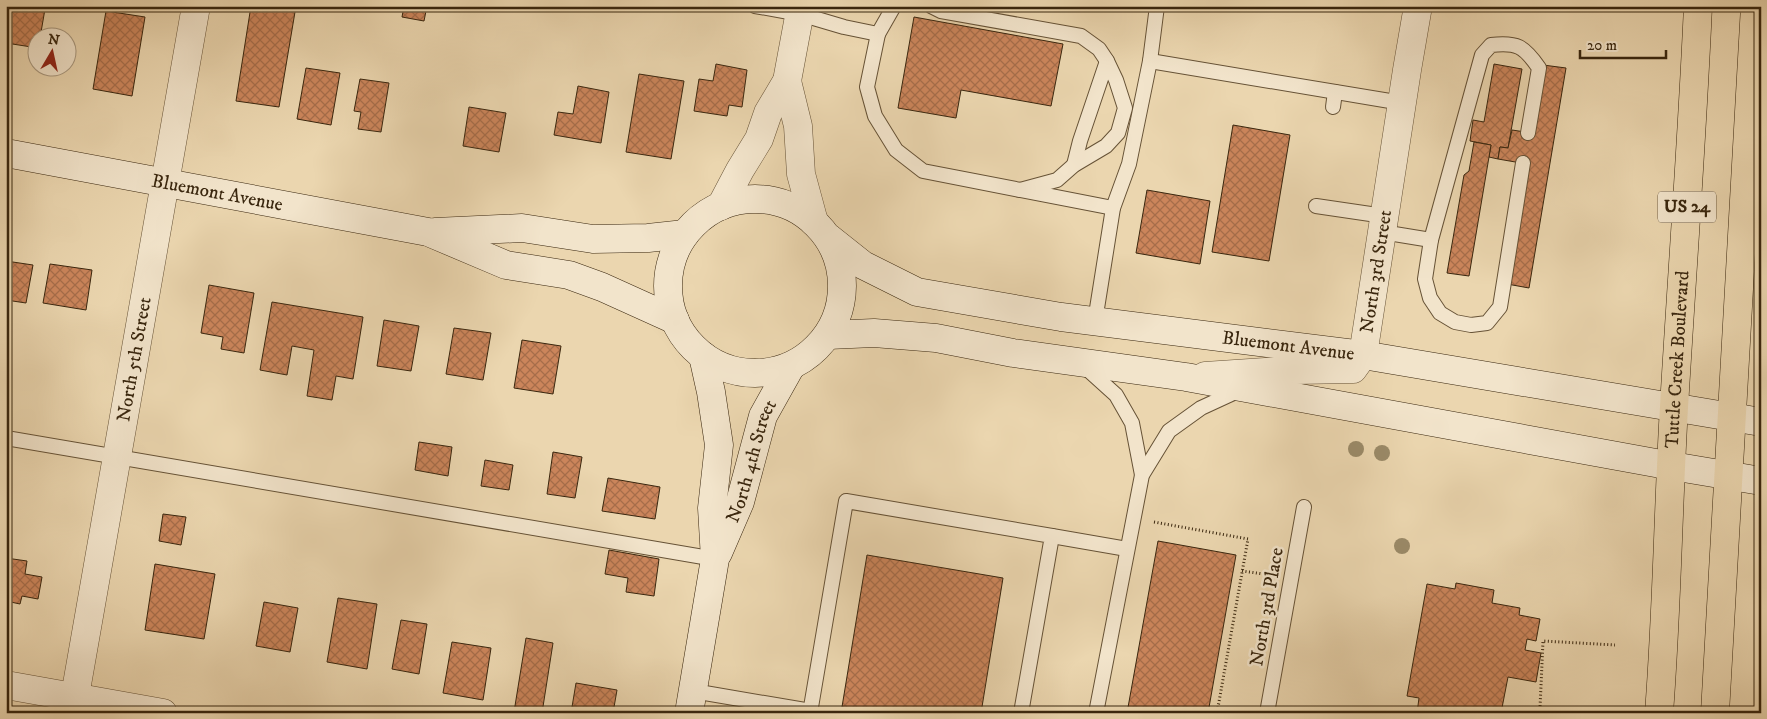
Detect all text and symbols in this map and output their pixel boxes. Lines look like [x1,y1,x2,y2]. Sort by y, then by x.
north arrow [28,28,78,78]
scale bar [1580,28,1666,60]
text: N [47,30,61,50]
text: 20 m [1587,36,1617,55]
street label: Bluemont Avenue [150,169,285,216]
road number: US 24 [1658,192,1716,222]
street label: North 3rd Street [1355,208,1397,335]
street label: Tuttle Creek Boulevard [1660,269,1694,449]
street label: North 5th Street [112,295,156,424]
street label: Bluemont Avenue [1221,326,1356,365]
street label: North 4th Street [721,395,781,526]
street label: North 3rd Place [1245,546,1289,668]

